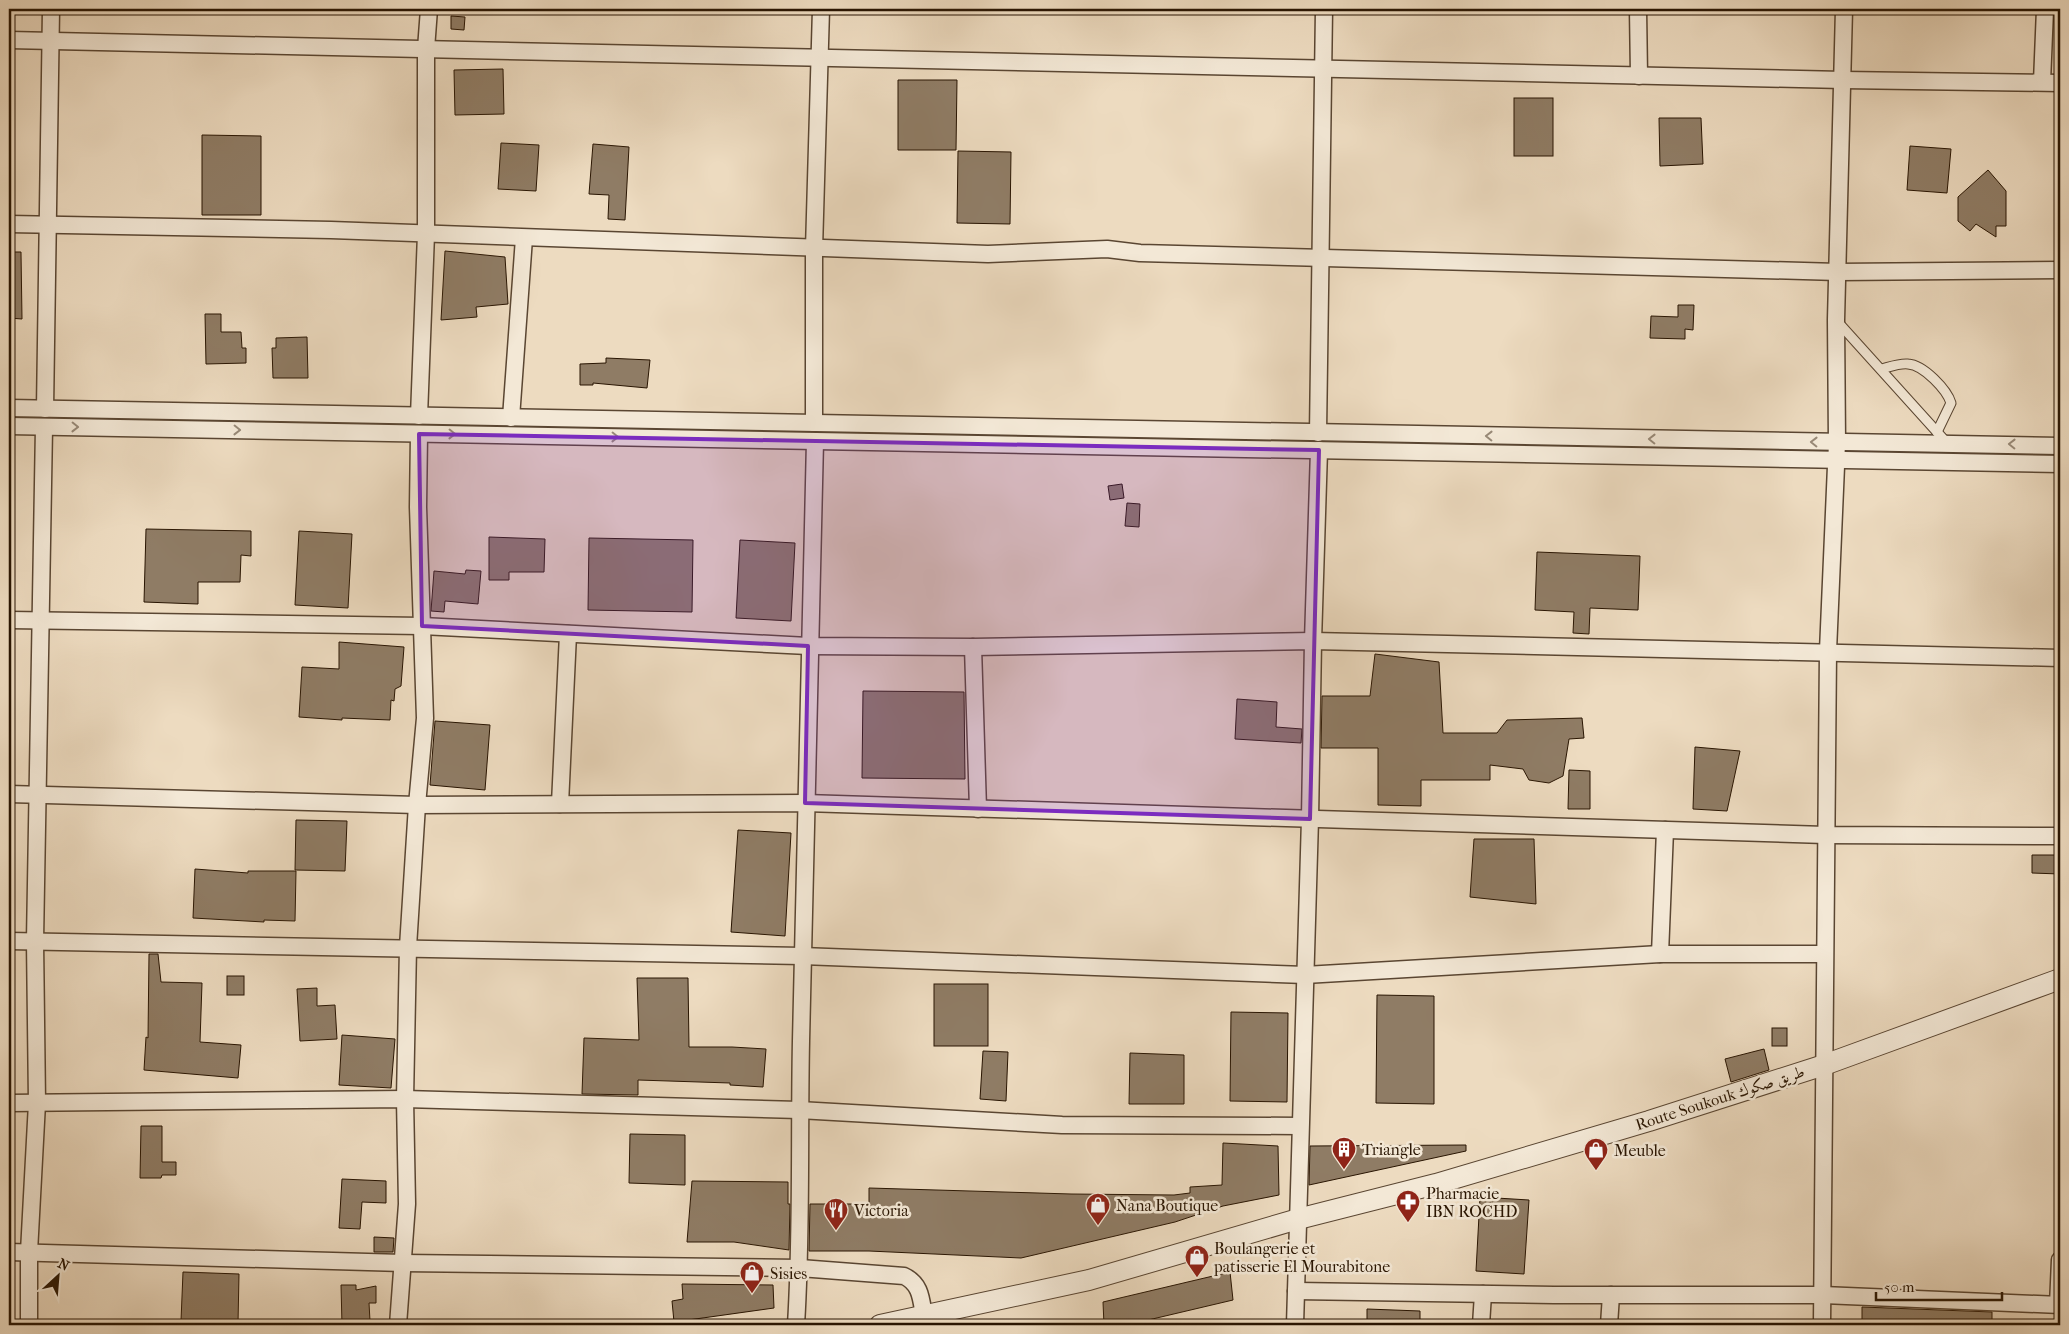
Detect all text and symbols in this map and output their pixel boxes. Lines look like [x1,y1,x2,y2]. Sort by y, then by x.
one-way arrow [72,422,79,432]
one-way arrow [234,425,242,435]
one-way arrow [449,429,457,439]
one-way arrow [1485,431,1492,441]
one-way arrow [612,432,619,442]
one-way arrow [1647,434,1655,444]
one-way arrow [1810,437,1818,447]
one-way arrow [2007,439,2015,450]
street label: Route Soukouk طريق صكوك [1633,1062,1807,1135]
building icon: Triangle [1331,1136,1357,1170]
shop icon: Meuble [1583,1137,1609,1171]
place label: Triangle [1362,1140,1421,1159]
place label: Meuble [1614,1141,1666,1160]
place label: Pharmacie IBN ROCHD [1426,1184,1518,1221]
pharmacy icon: Pharmacie IBN ROCHD [1395,1189,1421,1223]
shop icon: Nana Boutique [1085,1192,1111,1226]
place label: Nana Boutique [1116,1196,1218,1215]
restaurant icon: Victoria [823,1197,849,1231]
place label: Victoria [853,1201,909,1220]
place label: Boulangerie et patisserie El Mourabitone [1213,1239,1390,1276]
shop icon: Boulangerie et patisserie El Mourabitone [1184,1244,1210,1278]
north arrow [32,1252,82,1302]
text: N [55,1255,72,1275]
shop icon: Sisies [739,1260,765,1294]
place label: Sisies [770,1264,807,1283]
scale bar [1876,1269,2003,1301]
text: 50 m [1884,1278,1915,1296]

